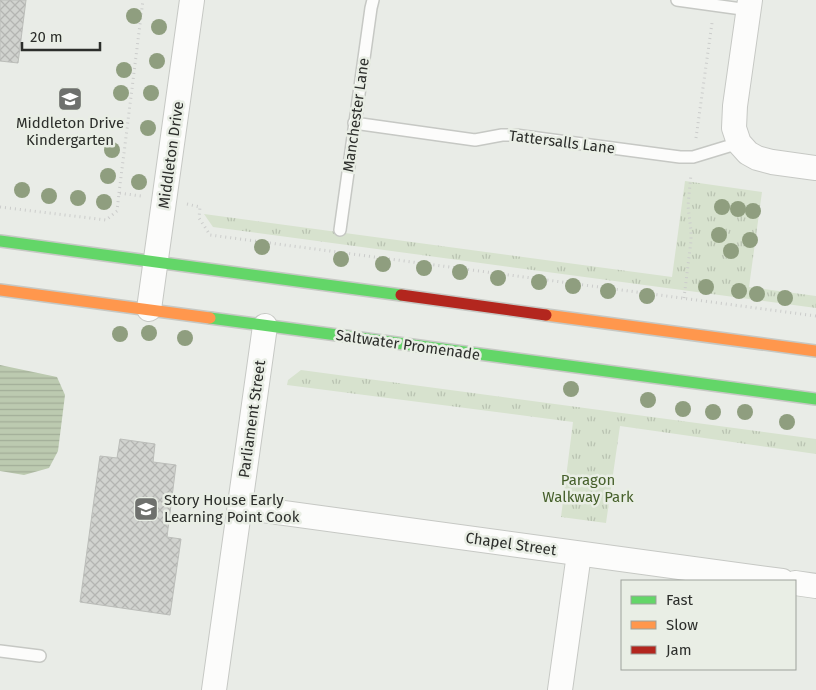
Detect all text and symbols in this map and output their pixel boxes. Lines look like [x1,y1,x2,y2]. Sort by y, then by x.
scale bar [22,20,100,52]
text: 20 m [30,28,63,46]
street label: Manchester Lane [339,57,373,173]
school or university icon: Middleton Drive Kindergarten [57,86,83,112]
street label: Middleton Drive [155,100,187,210]
place label: Middleton Drive Kindergarten [16,114,124,149]
street label: Tattersalls Lane [508,127,616,157]
street label: Saltwater Promenade [335,326,481,364]
street label: Parliament Street [235,358,269,479]
park label: Paragon Walkway Park [542,471,634,506]
place label: Story House Early Learning Point Cook [164,491,300,526]
school or university icon: Story House Early Learning Point Cook [133,496,159,522]
street label: Chapel Street [465,529,558,559]
legend [621,580,796,670]
text: Fast [666,591,693,609]
text: Slow [666,616,698,634]
text: Jam [666,641,692,659]

